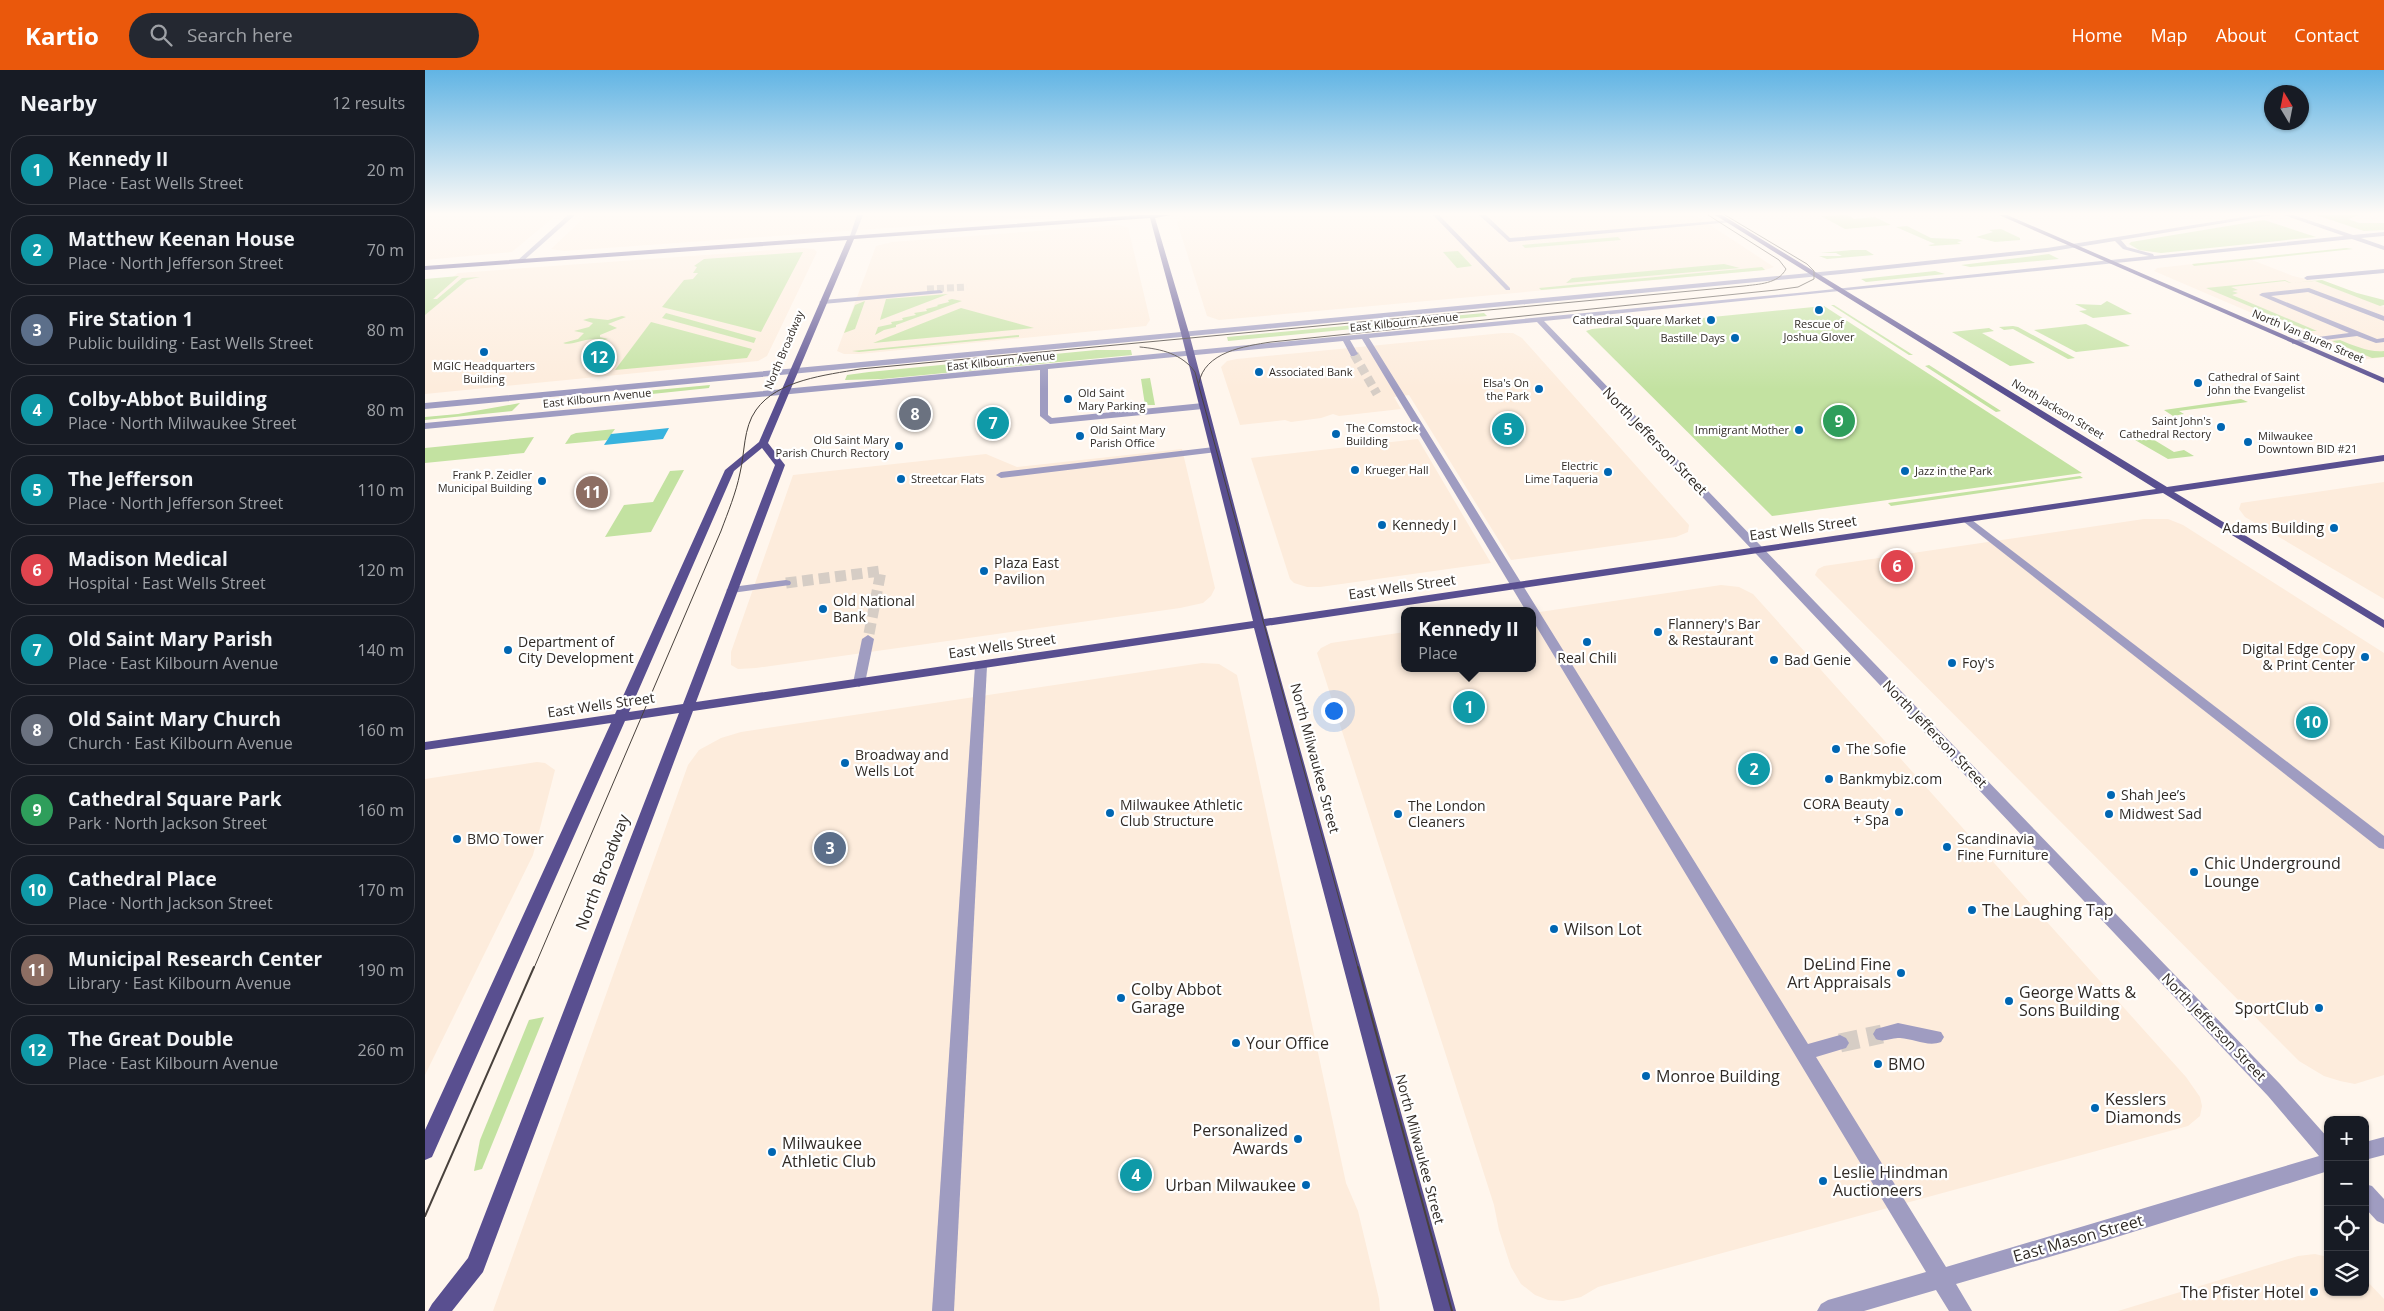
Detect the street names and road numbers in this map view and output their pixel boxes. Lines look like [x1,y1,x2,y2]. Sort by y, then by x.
street label: North Van Buren Street [2250,305,2366,366]
street label: North Broadway [760,308,807,391]
street label: East Kilbourn Avenue [1349,308,1459,335]
street label: East Kilbourn Avenue [946,347,1056,374]
street label: North Jackson Street [2009,375,2107,442]
street label: North Jefferson Street [1599,383,1712,499]
street label: East Kilbourn Avenue [542,384,652,411]
street label: East Wells Street [1748,511,1858,544]
street label: East Wells Street [1347,570,1457,603]
street label: East Wells Street [947,629,1057,662]
street label: North Jefferson Street [1879,676,1992,792]
street label: North Milwaukee Street [1286,681,1345,835]
street label: East Wells Street [546,688,656,721]
street label: North Broadway [570,810,635,933]
street label: North Jefferson Street [2158,969,2271,1085]
street label: North Milwaukee Street [1391,1072,1450,1226]
street label: East Mason Street [2010,1209,2146,1267]

